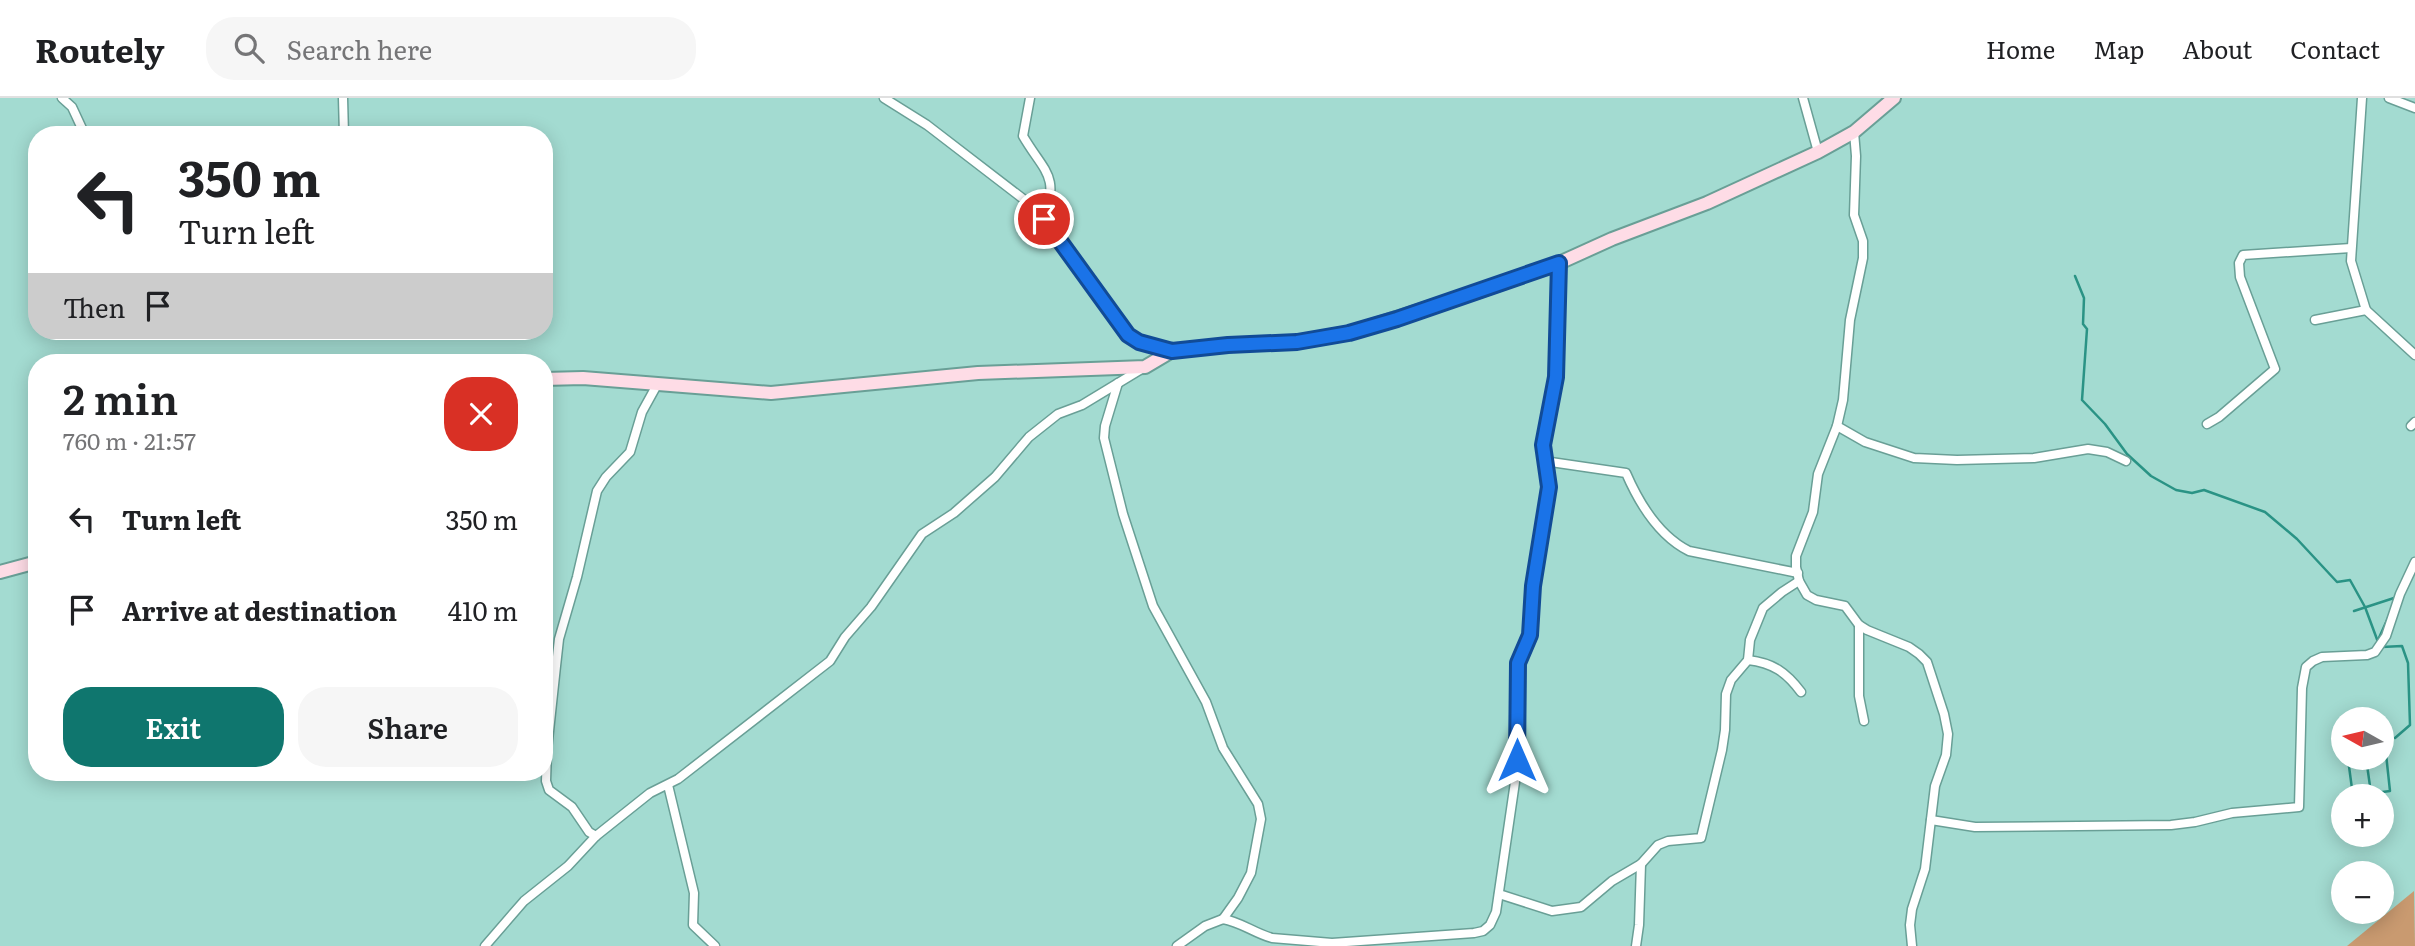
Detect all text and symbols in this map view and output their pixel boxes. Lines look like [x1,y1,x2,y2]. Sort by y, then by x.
search box [206,17,696,80]
text: Routely [35,24,164,73]
icon: search [230,29,268,67]
text: Search here [286,29,432,68]
text: Home [1986,31,2055,66]
text: Map [2093,31,2144,66]
text: About [2182,31,2252,66]
text: Contact [2290,31,2380,66]
text: 350 m [178,139,321,212]
icon: left [63,154,154,245]
pin [1014,189,1074,249]
icon: arrive [1025,200,1063,238]
text: Turn left [178,206,315,254]
text: Then [63,287,125,326]
icon: arrive [139,287,177,325]
text: 2 min [63,366,178,428]
button: close [444,377,518,451]
text: 760 m · 21:57 [63,423,196,457]
text: Turn left [122,499,241,538]
text: 350 m [445,499,518,538]
icon: left [63,500,101,538]
text: Arrive at destination [122,590,397,629]
text: 410 m [448,590,518,629]
icon: arrive [63,591,101,629]
button: Exit [63,687,284,767]
button: Share [298,687,518,767]
north arrow [2331,707,2394,770]
map controls [2331,707,2394,924]
position arrow [1480,723,1554,797]
button: + [2331,784,2394,847]
button: − [2331,861,2394,924]

